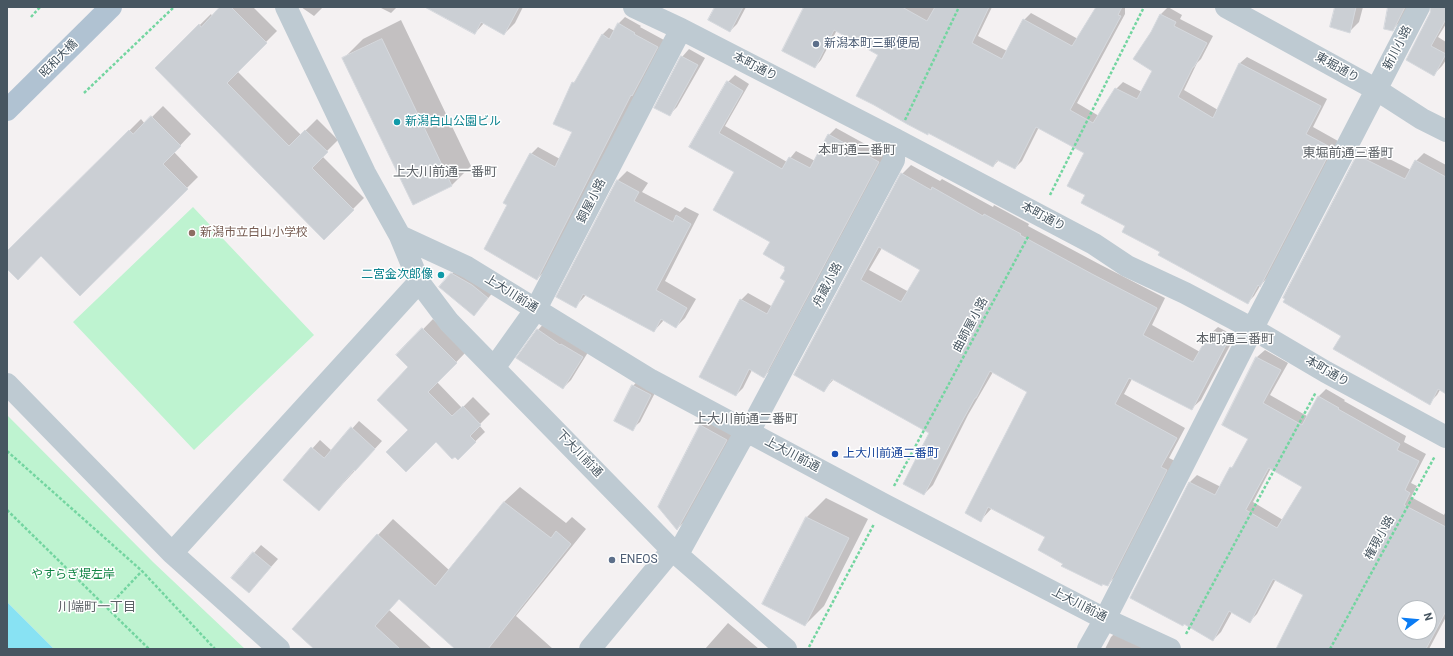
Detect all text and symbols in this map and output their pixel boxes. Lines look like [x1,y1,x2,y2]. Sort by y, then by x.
street label: 新川小路 [1381,23,1415,73]
street label: 昭和大橋 [37,37,81,81]
place label: 新潟本町三郵便局 [824,37,920,51]
marker: 新潟本町三郵便局 [811,39,821,49]
street label: 本町通り [730,50,780,84]
street label: 東堀通り [1313,50,1361,86]
place label: 新潟白山公園ビル [405,115,501,129]
marker: 新潟白山公園ビル [392,117,402,127]
district label: 本町通二番町 [818,143,896,159]
district label: 東堀前通三番町 [1303,146,1393,162]
district label: 上大川前通一番町 [393,165,497,181]
street label: 銅屋小路 [575,176,609,226]
street label: 本町通り [1018,199,1068,235]
place label: 新潟市立白山小学校 [200,226,308,240]
marker: 新潟市立白山小学校 [187,228,197,238]
street label: 舟蔵小路 [810,260,846,310]
place label: 二宮金次郎像 [361,268,433,282]
marker: 二宮金次郎像 [436,270,446,280]
street label: 上大川前通 [482,272,540,316]
street label: 曲師屋小路 [951,295,991,355]
district label: 本町通三番町 [1196,332,1274,348]
street label: 本町通り [1303,354,1351,390]
district label: 上大川前通二番町 [694,412,798,428]
street label: 下大川前通 [553,427,605,481]
street label: 上大川前通 [762,435,822,475]
place label: 上大川前通二番町 [843,447,939,461]
marker: 上大川前通二番町 [830,449,840,459]
street label: 権現小路 [1362,514,1398,562]
place label: ENEOS [620,553,658,567]
marker: ENEOS [607,555,617,565]
park label: やすらぎ堤左岸 [31,568,115,582]
street label: 上大川前通 [1049,585,1109,625]
district label: 川端町一丁目 [58,600,136,616]
north arrow [1397,600,1437,640]
text: N [1421,611,1435,622]

